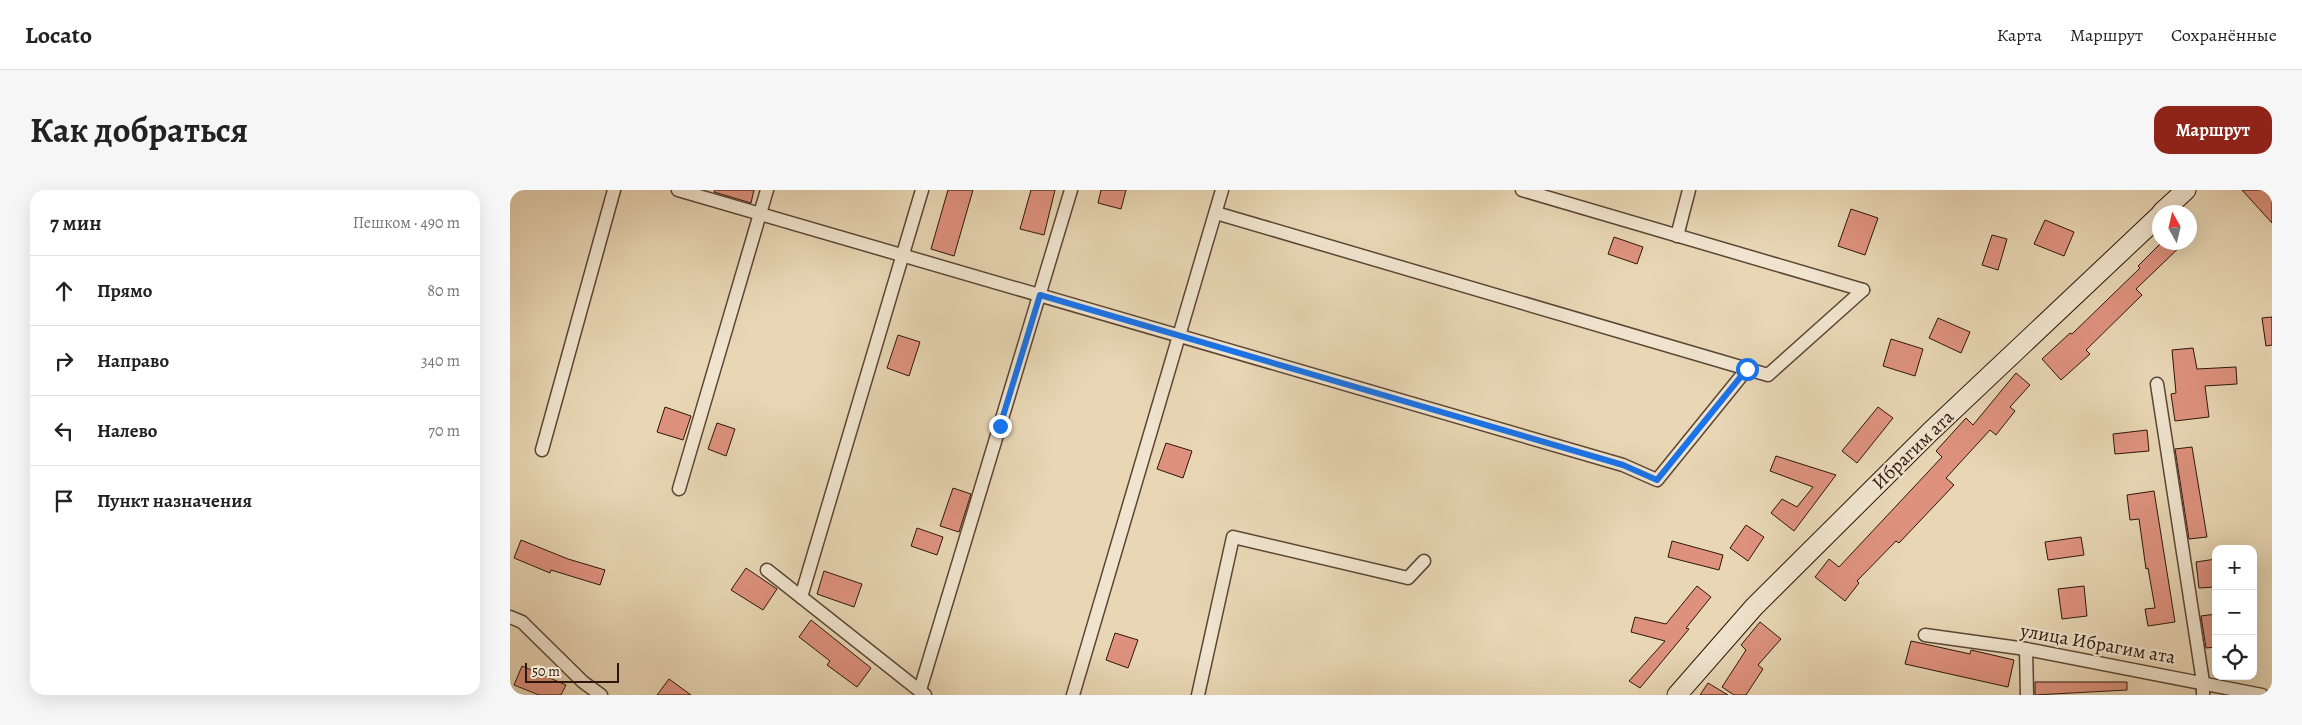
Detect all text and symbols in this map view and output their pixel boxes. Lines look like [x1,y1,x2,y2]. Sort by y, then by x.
text: Locato [25,19,92,51]
text: Карта [1997,23,2042,47]
text: Маршрут [2070,23,2143,47]
text: Сохранённые [2171,23,2277,47]
text: Как добраться [30,106,248,154]
button: Маршрут [2154,106,2272,154]
north arrow [2152,205,2197,250]
text: 7 мин [50,209,102,237]
text: Пешком · 490 m [353,212,460,234]
icon: ahead [50,277,78,305]
text: Прямо [97,278,152,304]
text: 80 m [427,280,460,302]
icon: right [50,347,78,375]
text: Направо [97,348,169,374]
text: 340 m [421,350,460,372]
route start [1736,358,1759,381]
street label: Ибрагим ата [1866,404,1960,496]
route end [989,415,1012,438]
icon: left [50,417,78,445]
text: Налево [97,418,157,444]
text: 70 m [428,420,460,442]
icon: arrive [50,487,78,515]
text: Пункт назначения [97,488,252,514]
map controls [2212,545,2257,680]
button: + [2212,545,2257,590]
button: − [2212,590,2257,635]
street label: улица Ибрагим ата [2018,617,2178,670]
button: locate [2212,635,2257,680]
scale bar [525,660,619,683]
text: 50 m [532,662,560,681]

